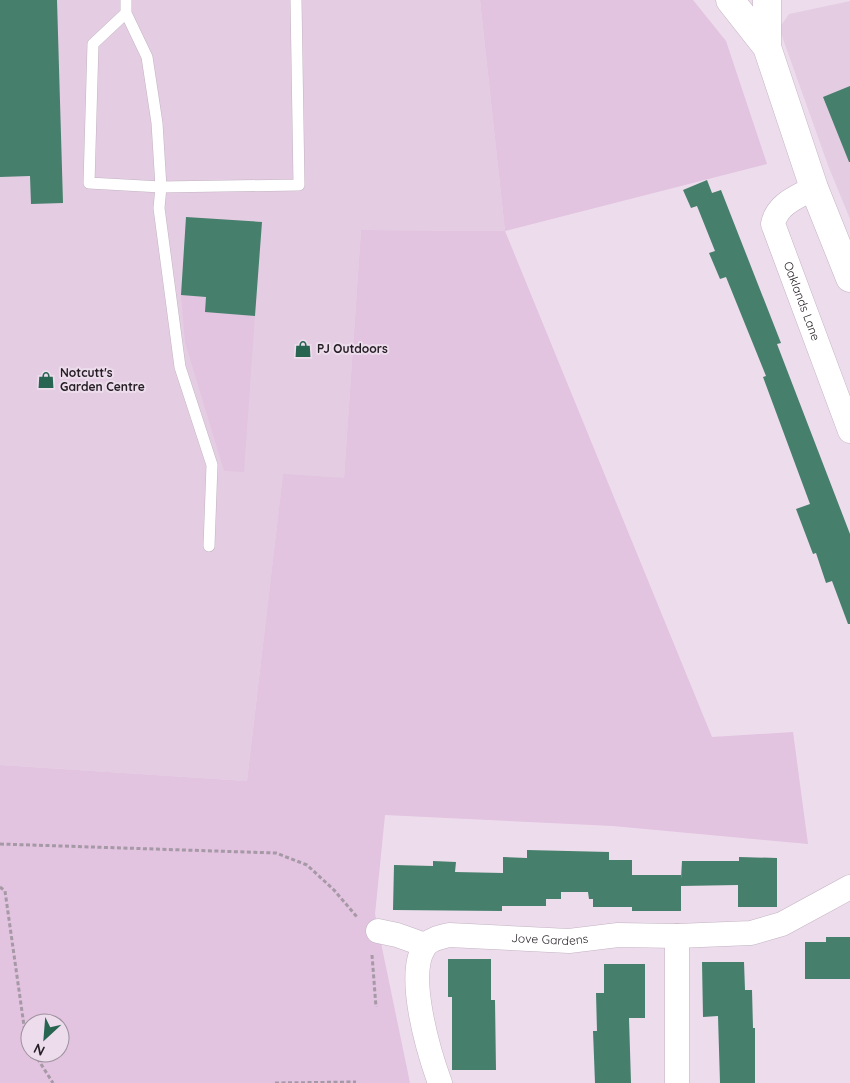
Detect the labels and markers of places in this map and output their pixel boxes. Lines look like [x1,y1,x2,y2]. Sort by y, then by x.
shop icon: PJ Outdoors [293,339,313,359]
place label: PJ Outdoors [317,341,388,356]
place label: Notcutt's Garden Centre [60,365,145,394]
shop icon: Notcutt's Garden Centre [36,370,56,390]

